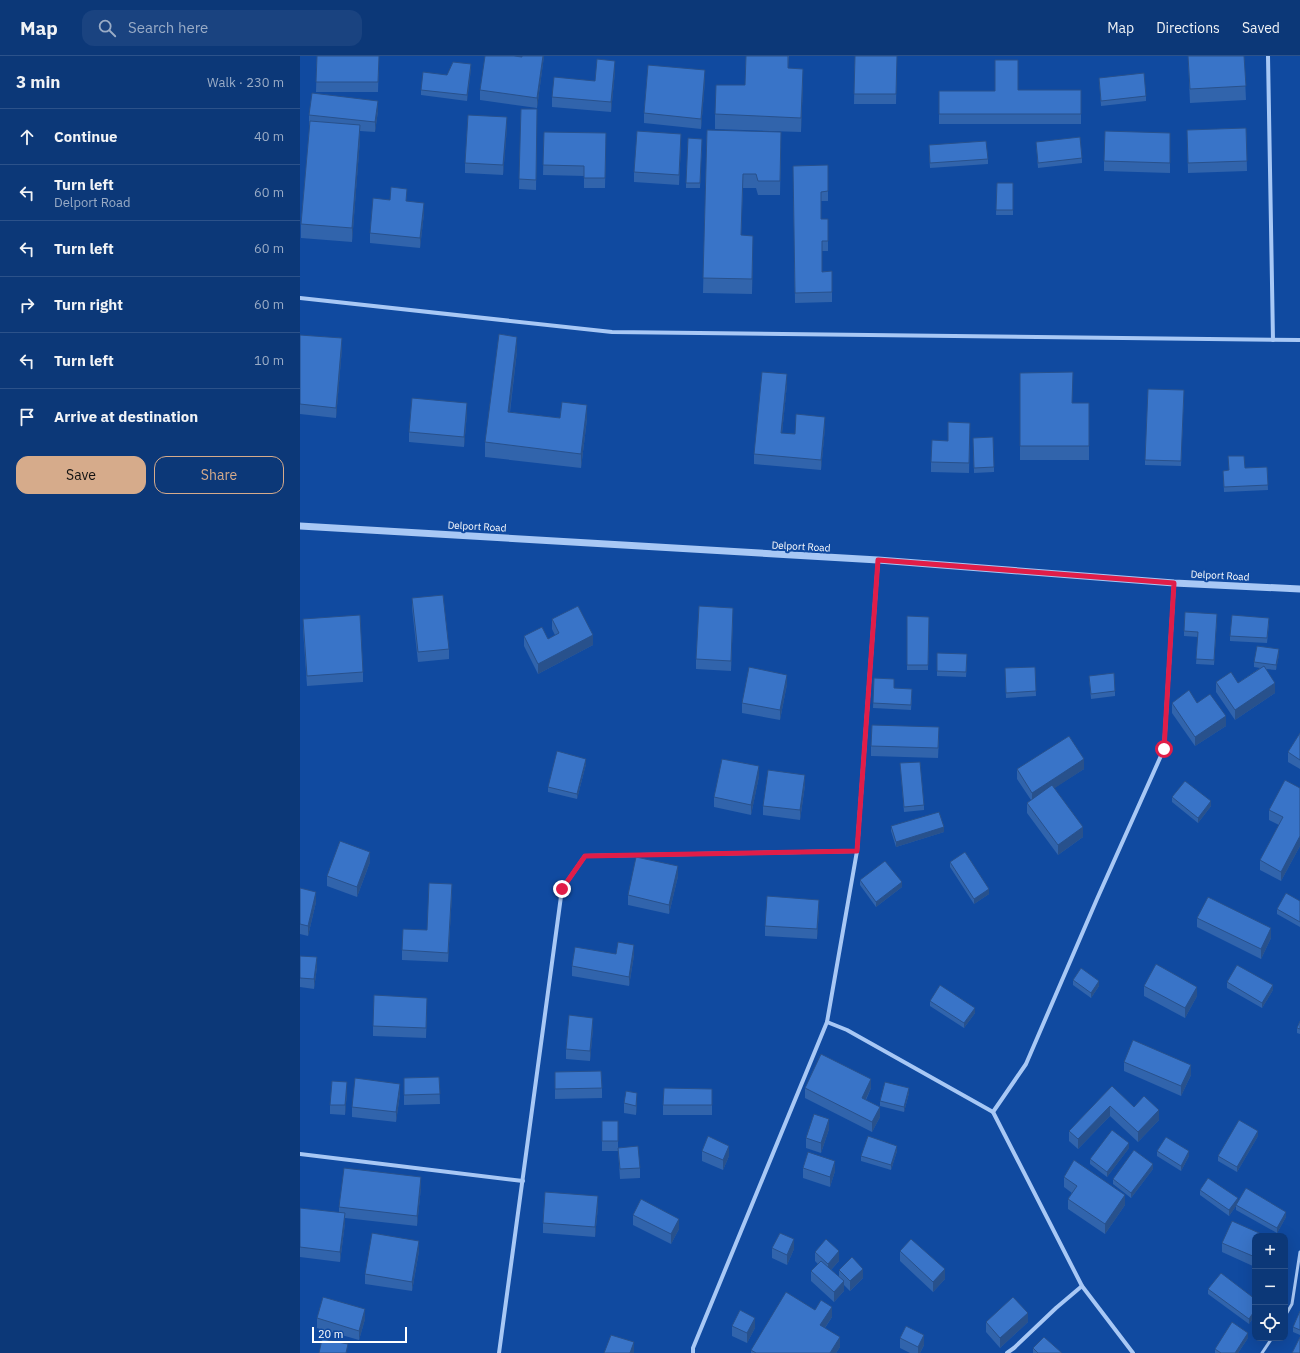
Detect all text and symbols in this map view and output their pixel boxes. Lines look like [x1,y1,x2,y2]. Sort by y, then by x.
search box [82,10,362,46]
text: Map [20,16,58,40]
icon: search [96,17,118,39]
text: Search here [128,18,208,37]
text: Map [1107,19,1134,37]
text: Directions [1156,19,1220,37]
text: Saved [1242,19,1280,37]
text: 3 min [16,71,60,93]
text: Walk · 230 m [207,74,284,91]
icon: ahead [16,126,38,148]
text: Continue [54,127,118,146]
text: 40 m [254,128,284,145]
text: Turn left [54,175,114,194]
icon: left [16,182,38,204]
text: 60 m [254,184,284,201]
text: Delport Road [54,194,131,211]
icon: left [16,238,38,260]
text: Turn left [54,239,114,258]
text: 60 m [254,240,284,257]
icon: right [16,294,38,316]
text: Turn right [54,295,123,314]
text: 60 m [254,296,284,313]
icon: left [16,350,38,372]
text: Turn left [54,351,114,370]
text: 10 m [254,352,284,369]
icon: arrive [16,406,38,428]
text: Arrive at destination [54,407,198,426]
button: Save [16,456,146,494]
button: Share [154,456,284,494]
street label: Delport Road [447,518,507,535]
street label: Delport Road [771,538,831,555]
street label: Delport Road [1190,567,1250,584]
route start [1155,740,1173,758]
route end [553,880,571,898]
map controls [1252,1233,1288,1341]
button: + [1252,1233,1288,1269]
button: − [1252,1269,1288,1305]
button: locate [1252,1305,1288,1341]
scale bar [312,1325,407,1344]
text: 20 m [318,1327,343,1341]

